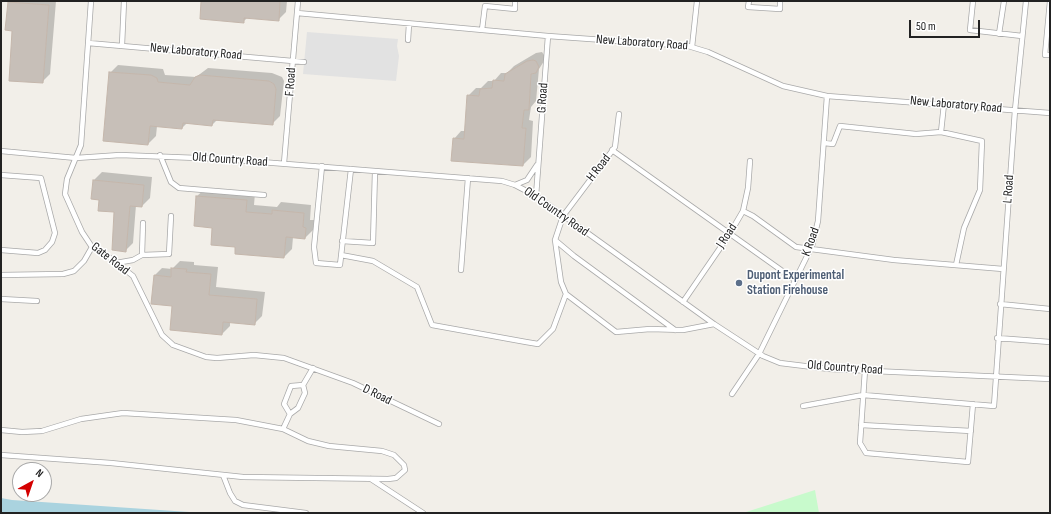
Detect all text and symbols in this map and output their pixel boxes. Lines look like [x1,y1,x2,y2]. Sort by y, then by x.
scale bar [911,12,982,38]
text: 50 m [916,19,936,34]
street label: New Laboratory Road [595,32,689,54]
street label: New Laboratory Road [149,40,243,64]
street label: F Road [282,67,300,97]
street label: G Road [534,82,552,114]
street label: New Laboratory Road [909,93,1003,117]
street label: Old Country Road [192,150,268,170]
street label: H Road [584,151,614,185]
street label: L Road [1000,174,1018,204]
street label: Old Country Road [521,184,591,240]
street label: J Road [713,221,741,251]
street label: K Road [799,225,823,259]
street label: Gate Road [88,239,132,279]
place label: Dupont Experimental Station Firehouse [747,268,844,299]
marker: Dupont Experimental Station Firehouse [734,278,744,288]
street label: Old Country Road [807,358,883,378]
street label: D Road [360,381,394,409]
north arrow [12,462,52,502]
text: N [33,466,46,480]

